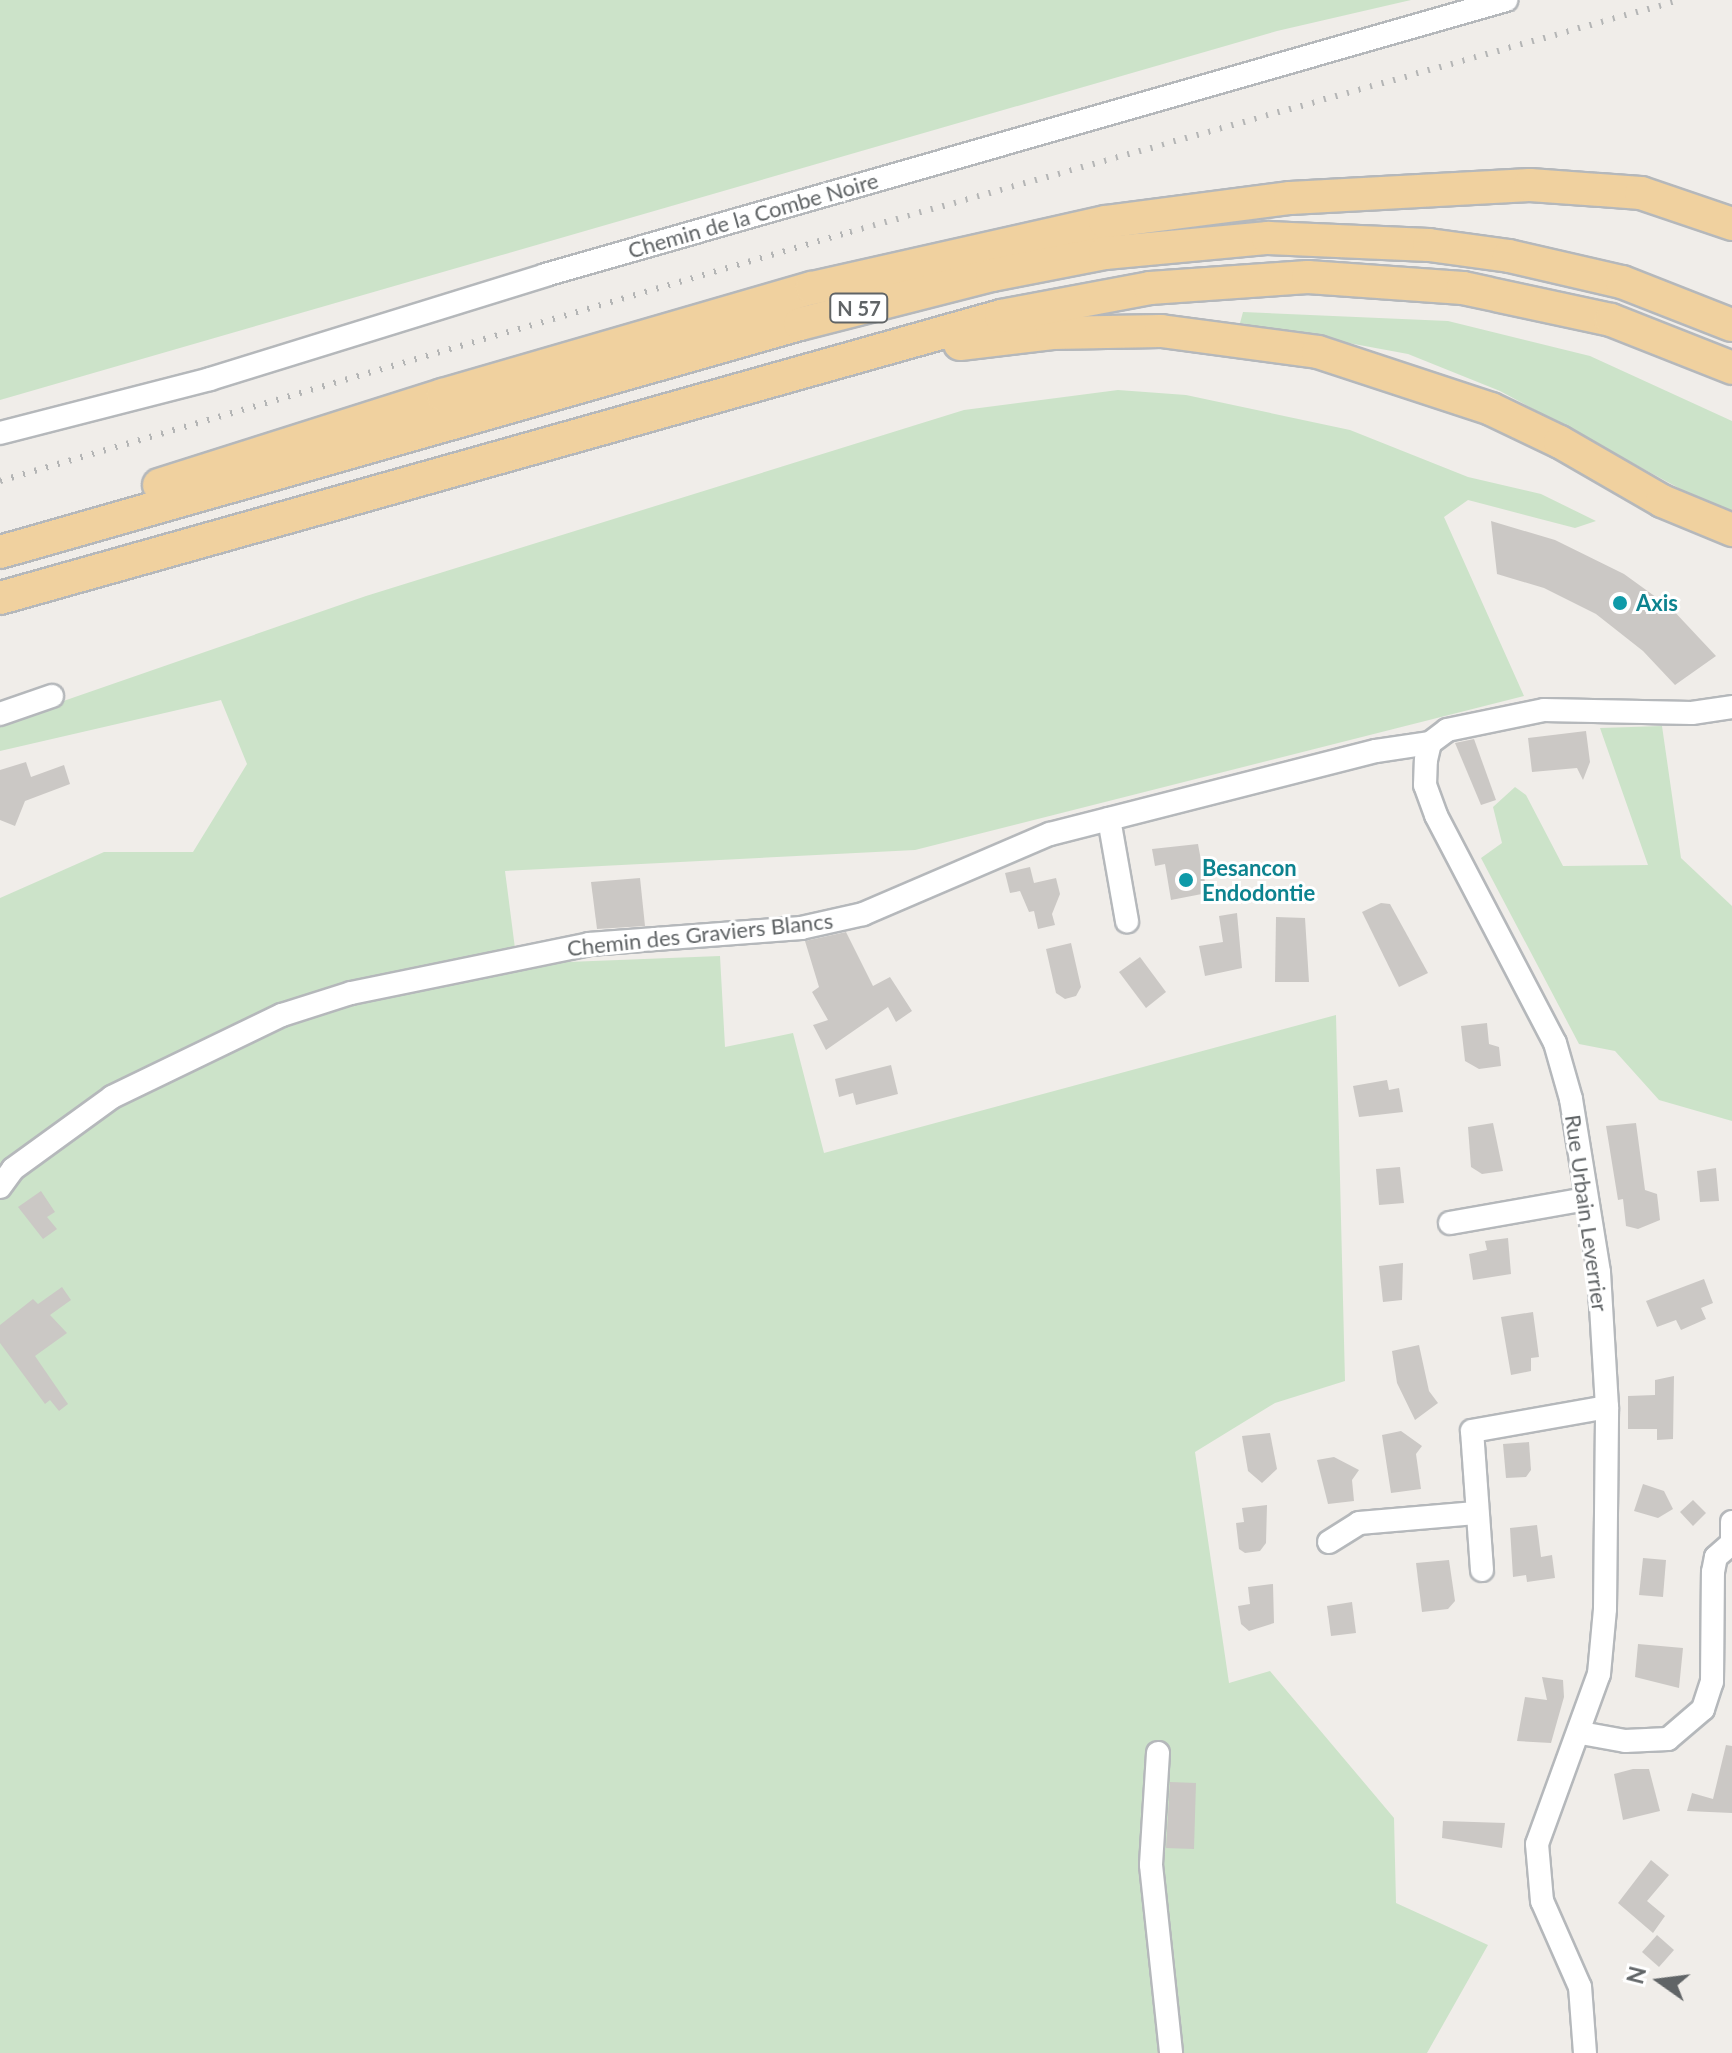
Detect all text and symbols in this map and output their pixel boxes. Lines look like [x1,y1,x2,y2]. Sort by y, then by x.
street label: Chemin de la Combe Noire [625,167,881,263]
road number: N 57 [829,292,889,324]
place label: Axis [1636,590,1678,616]
marker: Axis [1611,594,1629,612]
place label: Besancon Endodontie [1202,854,1315,906]
marker: Besancon Endodontie [1177,871,1195,889]
street label: Chemin des Graviers Blancs [566,907,834,961]
street label: Rue Urbain Leverrier [1560,1113,1614,1313]
north arrow [1620,1941,1700,2021]
text: N [1621,1964,1651,1987]

